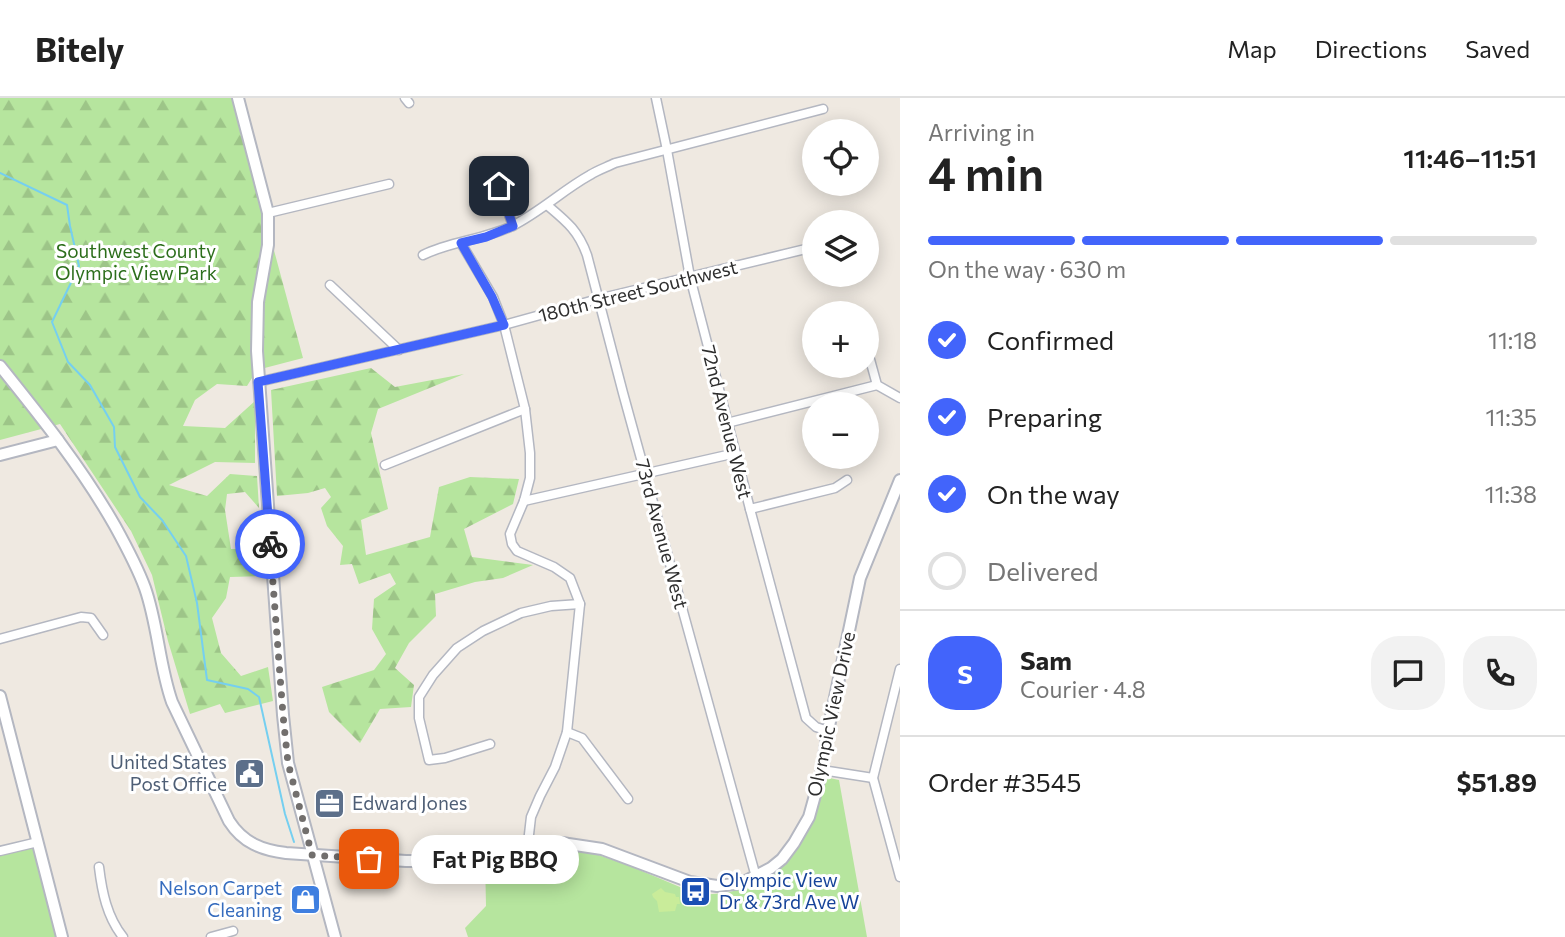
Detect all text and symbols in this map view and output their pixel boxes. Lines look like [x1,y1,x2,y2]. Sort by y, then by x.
text: Bitely [35,28,124,69]
text: Map [1227,34,1277,63]
text: Directions [1315,34,1427,63]
text: Saved [1465,34,1530,63]
text: Arriving in [928,118,1035,146]
map controls [802,119,879,469]
button: locate [802,119,879,196]
text: 11:46–11:51 [1403,142,1537,173]
text: 4 min [928,144,1044,200]
pin [469,156,529,216]
icon: home [480,167,518,205]
button: layers [802,210,879,287]
park label: Southwest County Olympic View Park [55,239,217,284]
street label: 180th Street Southwest [536,255,740,326]
text: On the way · 630 m [928,255,1126,283]
button: + [802,301,879,378]
icon: check [928,321,966,359]
text: Confirmed [987,324,1114,355]
text: 11:18 [1488,326,1537,354]
street label: 72nd Avenue West [697,343,758,501]
button: − [802,392,879,469]
icon: check [928,398,966,436]
text: Preparing [987,401,1102,432]
text: 11:35 [1486,403,1537,431]
street label: 73rd Avenue West [631,456,694,612]
icon: check [928,475,966,513]
text: On the way [987,478,1120,509]
text: 11:38 [1485,480,1537,508]
courier [235,509,305,579]
icon: bike [251,525,289,563]
text: Delivered [987,555,1098,586]
street label: Olympic View Drive [802,629,859,799]
button: chat [1371,636,1445,710]
button: phone [1463,636,1537,710]
text: Sam [1020,644,1072,675]
text: S [957,658,973,689]
text: Courier · 4.8 [1020,675,1146,703]
place label: United States Post Office [110,750,227,795]
public building icon: United States Post Office [233,756,267,790]
text: Order #3545 [928,766,1081,797]
text: $51.89 [1456,766,1537,797]
office icon: Edward Jones [312,786,346,820]
place label: Edward Jones [352,791,468,814]
pin [339,829,399,889]
callout: Fat Pig BBQ [411,834,579,884]
icon: bag [350,840,388,878]
text: Fat Pig BBQ [432,845,558,873]
place label: Olympic View Dr & 73rd Ave W [719,868,859,913]
bus stop icon: Olympic View Dr & 73rd Ave W [679,874,713,908]
place label: Nelson Carpet Cleaning [159,876,282,921]
shop icon: Nelson Carpet Cleaning [288,882,322,916]

